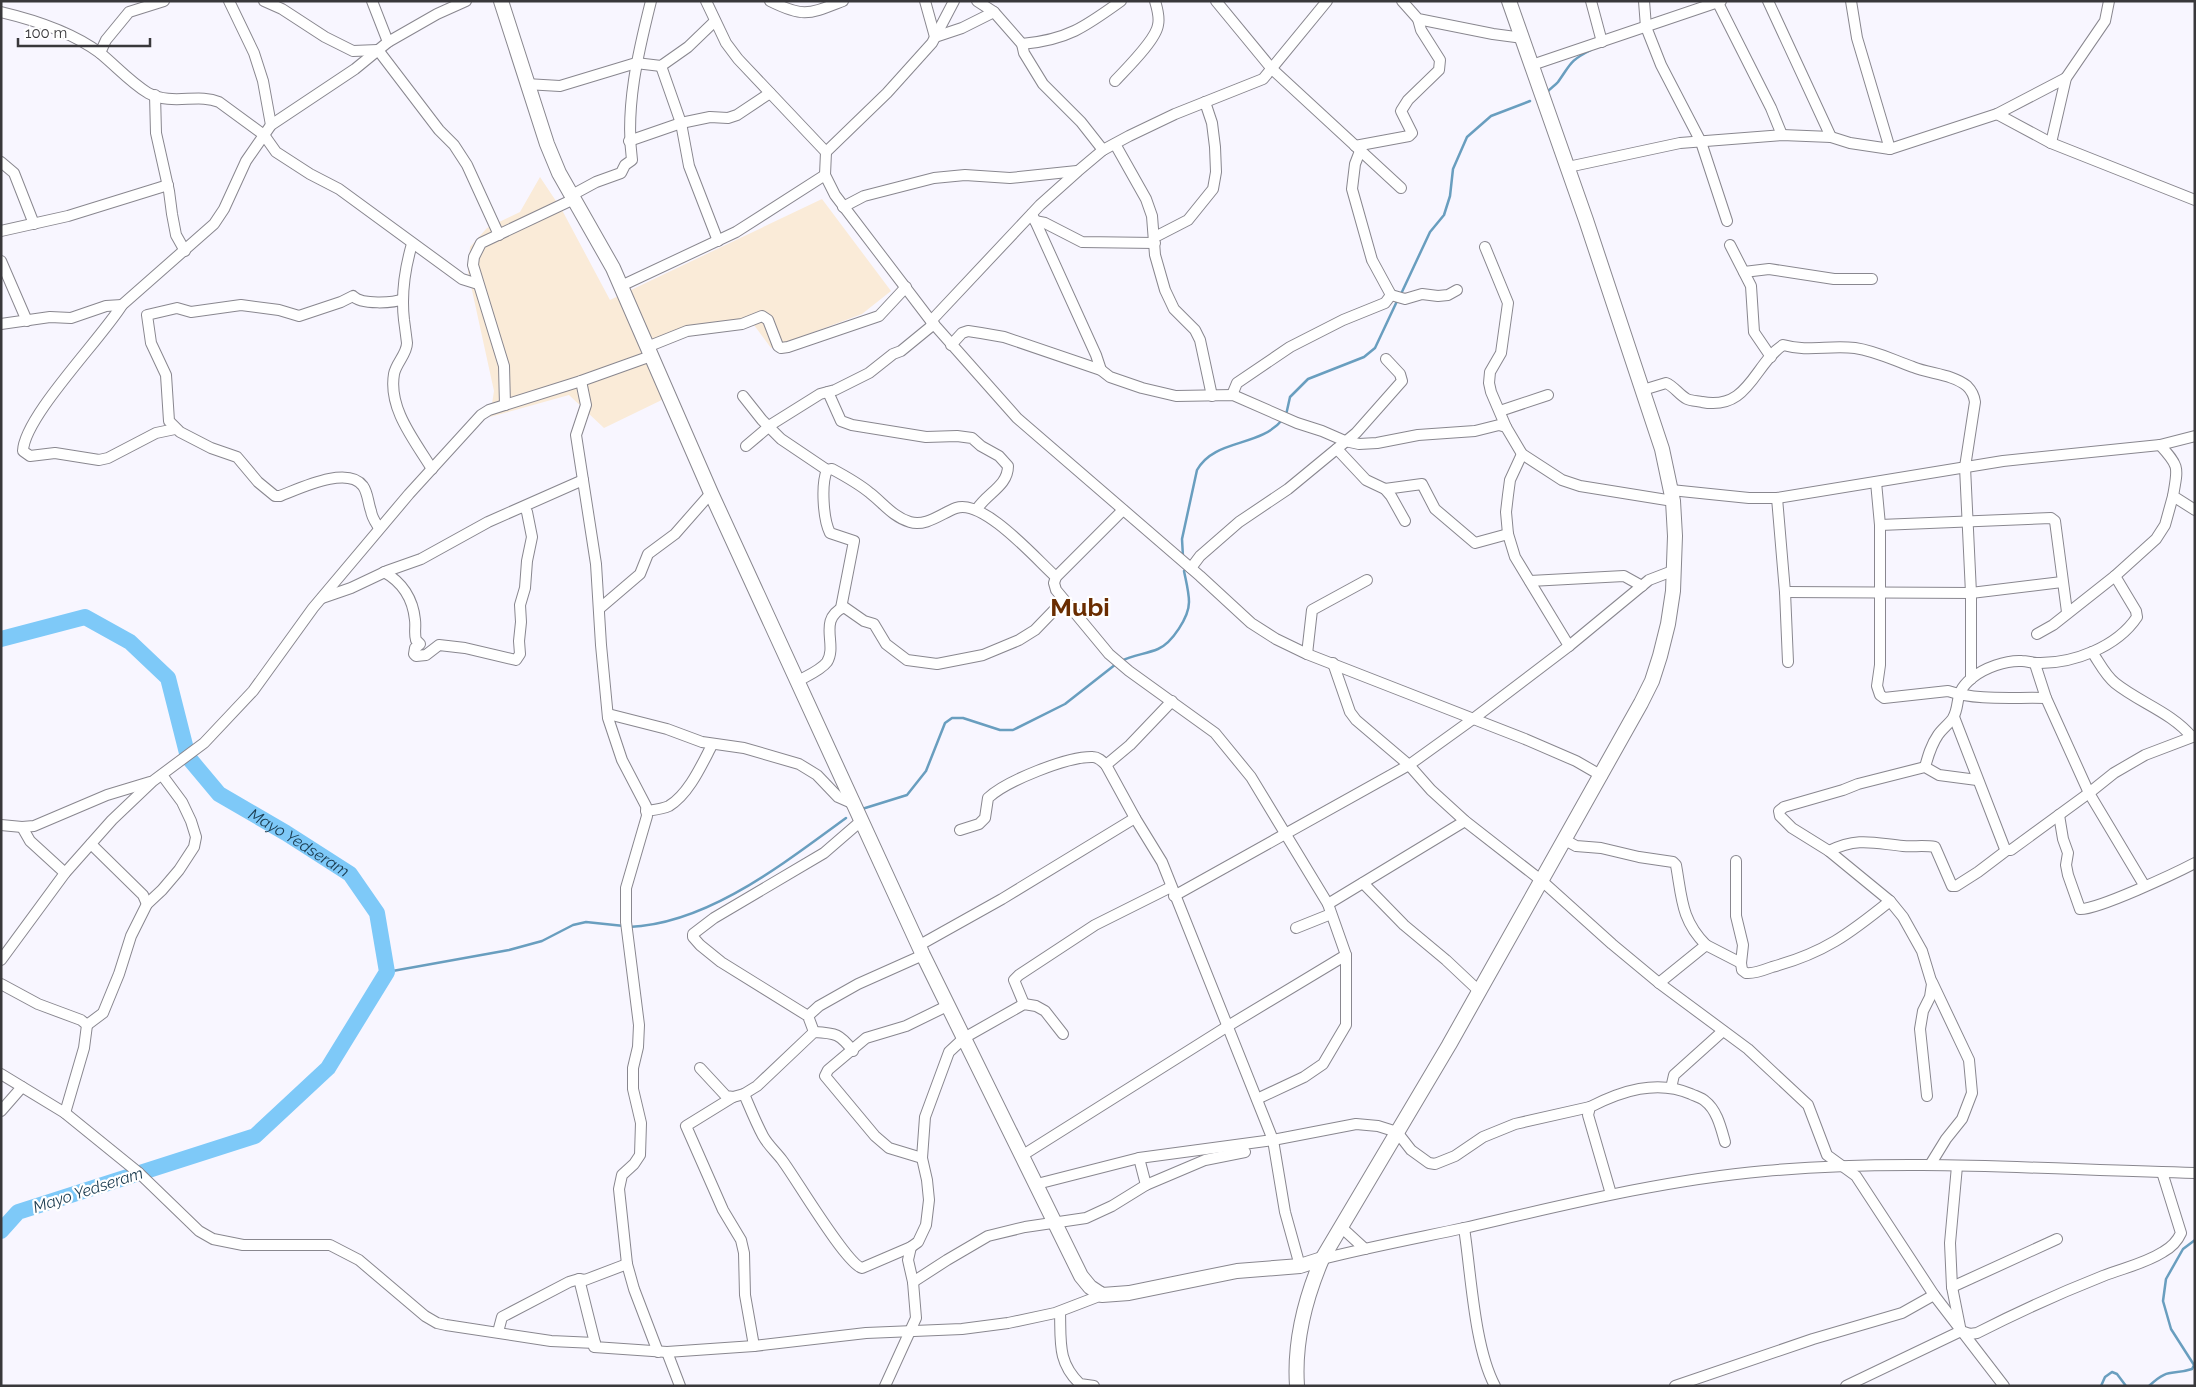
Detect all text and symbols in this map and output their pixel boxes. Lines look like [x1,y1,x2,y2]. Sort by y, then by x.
scale bar [18,15,150,47]
text: 100 m [25,24,67,42]
district label: Mubi [1050,592,1110,622]
water label: Mayo Yedseram [246,804,353,881]
water label: Mayo Yedseram [31,1163,145,1217]

